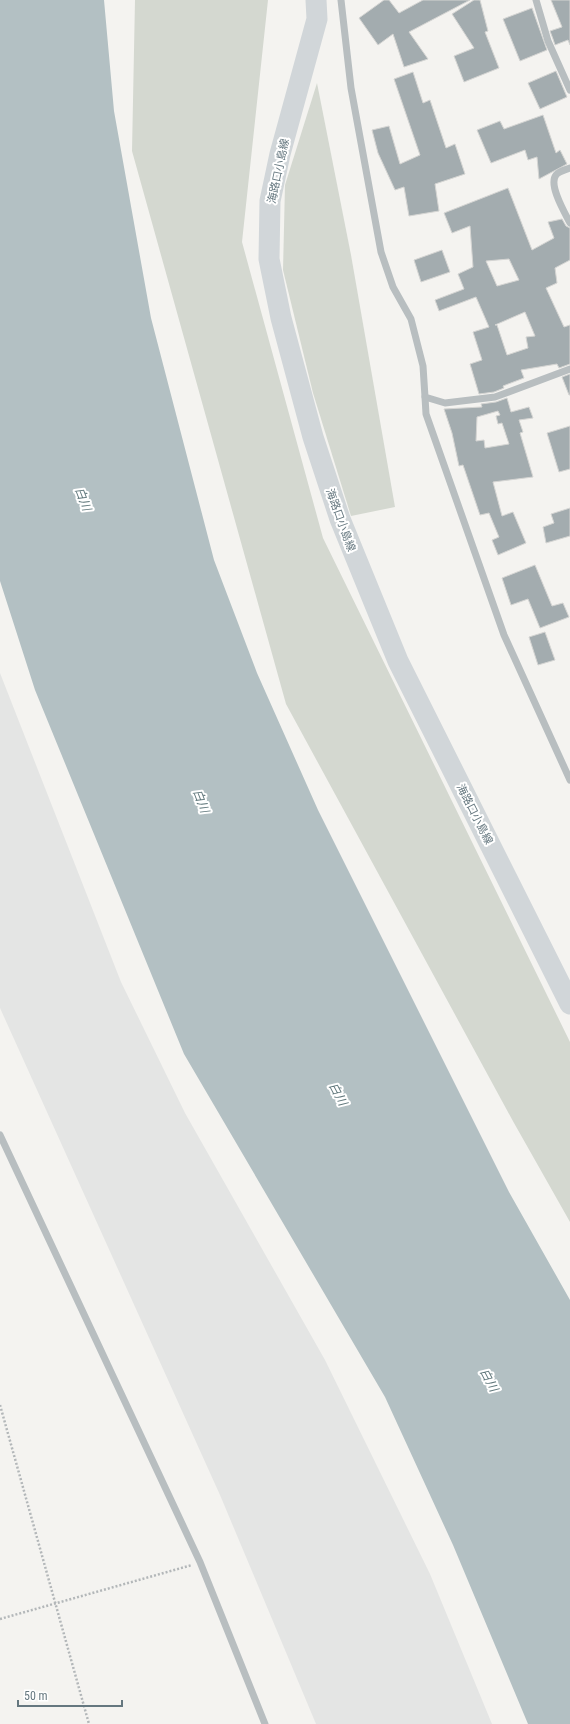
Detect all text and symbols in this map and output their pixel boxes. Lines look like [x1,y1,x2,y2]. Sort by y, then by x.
street label: 海路口小島線 [265,137,292,205]
water label: 白川 [72,485,95,515]
street label: 海路口小島線 [323,487,358,553]
street label: 海路口小島線 [454,782,495,847]
water label: 白川 [190,787,213,817]
water label: 白川 [326,1080,351,1110]
water label: 白川 [477,1366,502,1396]
scale bar [18,1682,122,1708]
text: 50 m [24,1689,48,1703]

